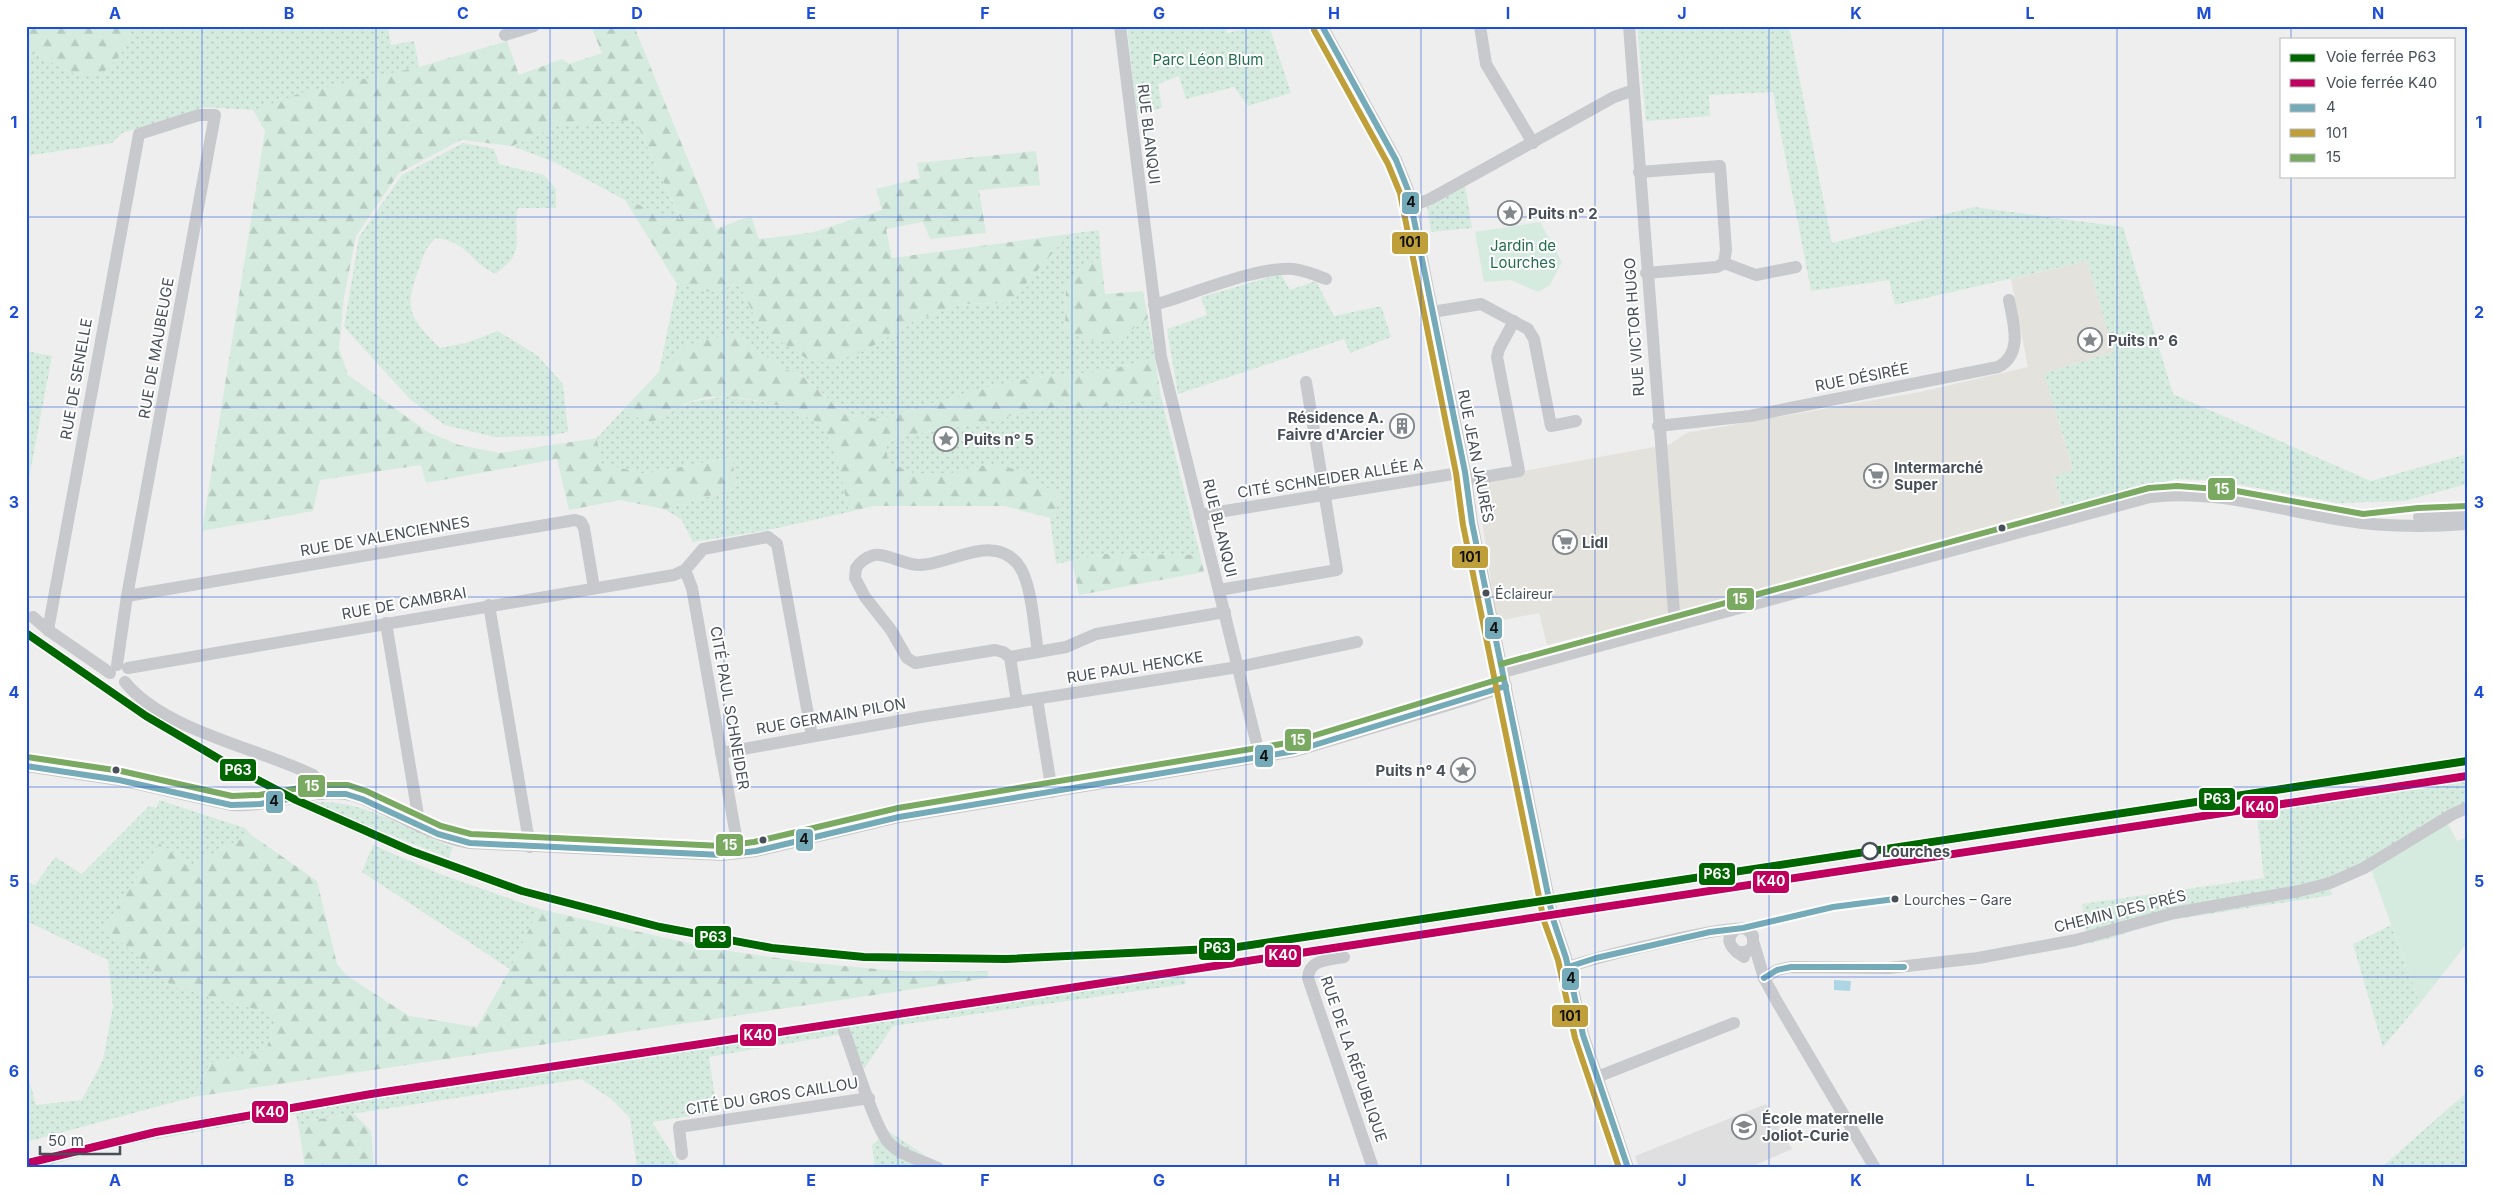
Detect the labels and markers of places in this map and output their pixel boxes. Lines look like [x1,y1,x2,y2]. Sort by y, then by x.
place icon: Puits n° 2 [1497,200,1523,226]
place label: Puits n° 2 [1528,204,1598,223]
place icon: Puits n° 6 [2077,327,2103,353]
place label: Puits n° 6 [2108,331,2178,350]
place label: Résidence A. Faivre d'Arcier [1277,408,1384,444]
building icon: Résidence A. Faivre d'Arcier [1389,413,1415,439]
place icon: Puits n° 5 [933,426,959,452]
place label: Puits n° 5 [964,430,1034,449]
place label: Intermarché Super [1894,458,1983,494]
supermarket icon: Intermarché Super [1863,463,1889,489]
unlabelled marker [1997,523,2007,533]
supermarket icon: Lidl [1552,529,1578,555]
place label: Lidl [1582,533,1608,552]
place label: Éclaireur [1495,585,1553,602]
marker: Éclaireur [1481,588,1491,598]
place icon: Puits n° 4 [1450,757,1476,783]
place label: Puits n° 4 [1376,761,1446,780]
unlabelled marker [111,765,121,775]
unlabelled marker [758,835,768,845]
marker: Lourches [1861,842,1879,860]
place label: Lourches [1882,842,1950,861]
place label: Lourches – Gare [1904,891,2012,908]
marker: Lourches – Gare [1890,894,1900,904]
place label: École maternelle Joliot-Curie [1762,1109,1884,1145]
school or university icon: École maternelle Joliot-Curie [1731,1114,1757,1140]

